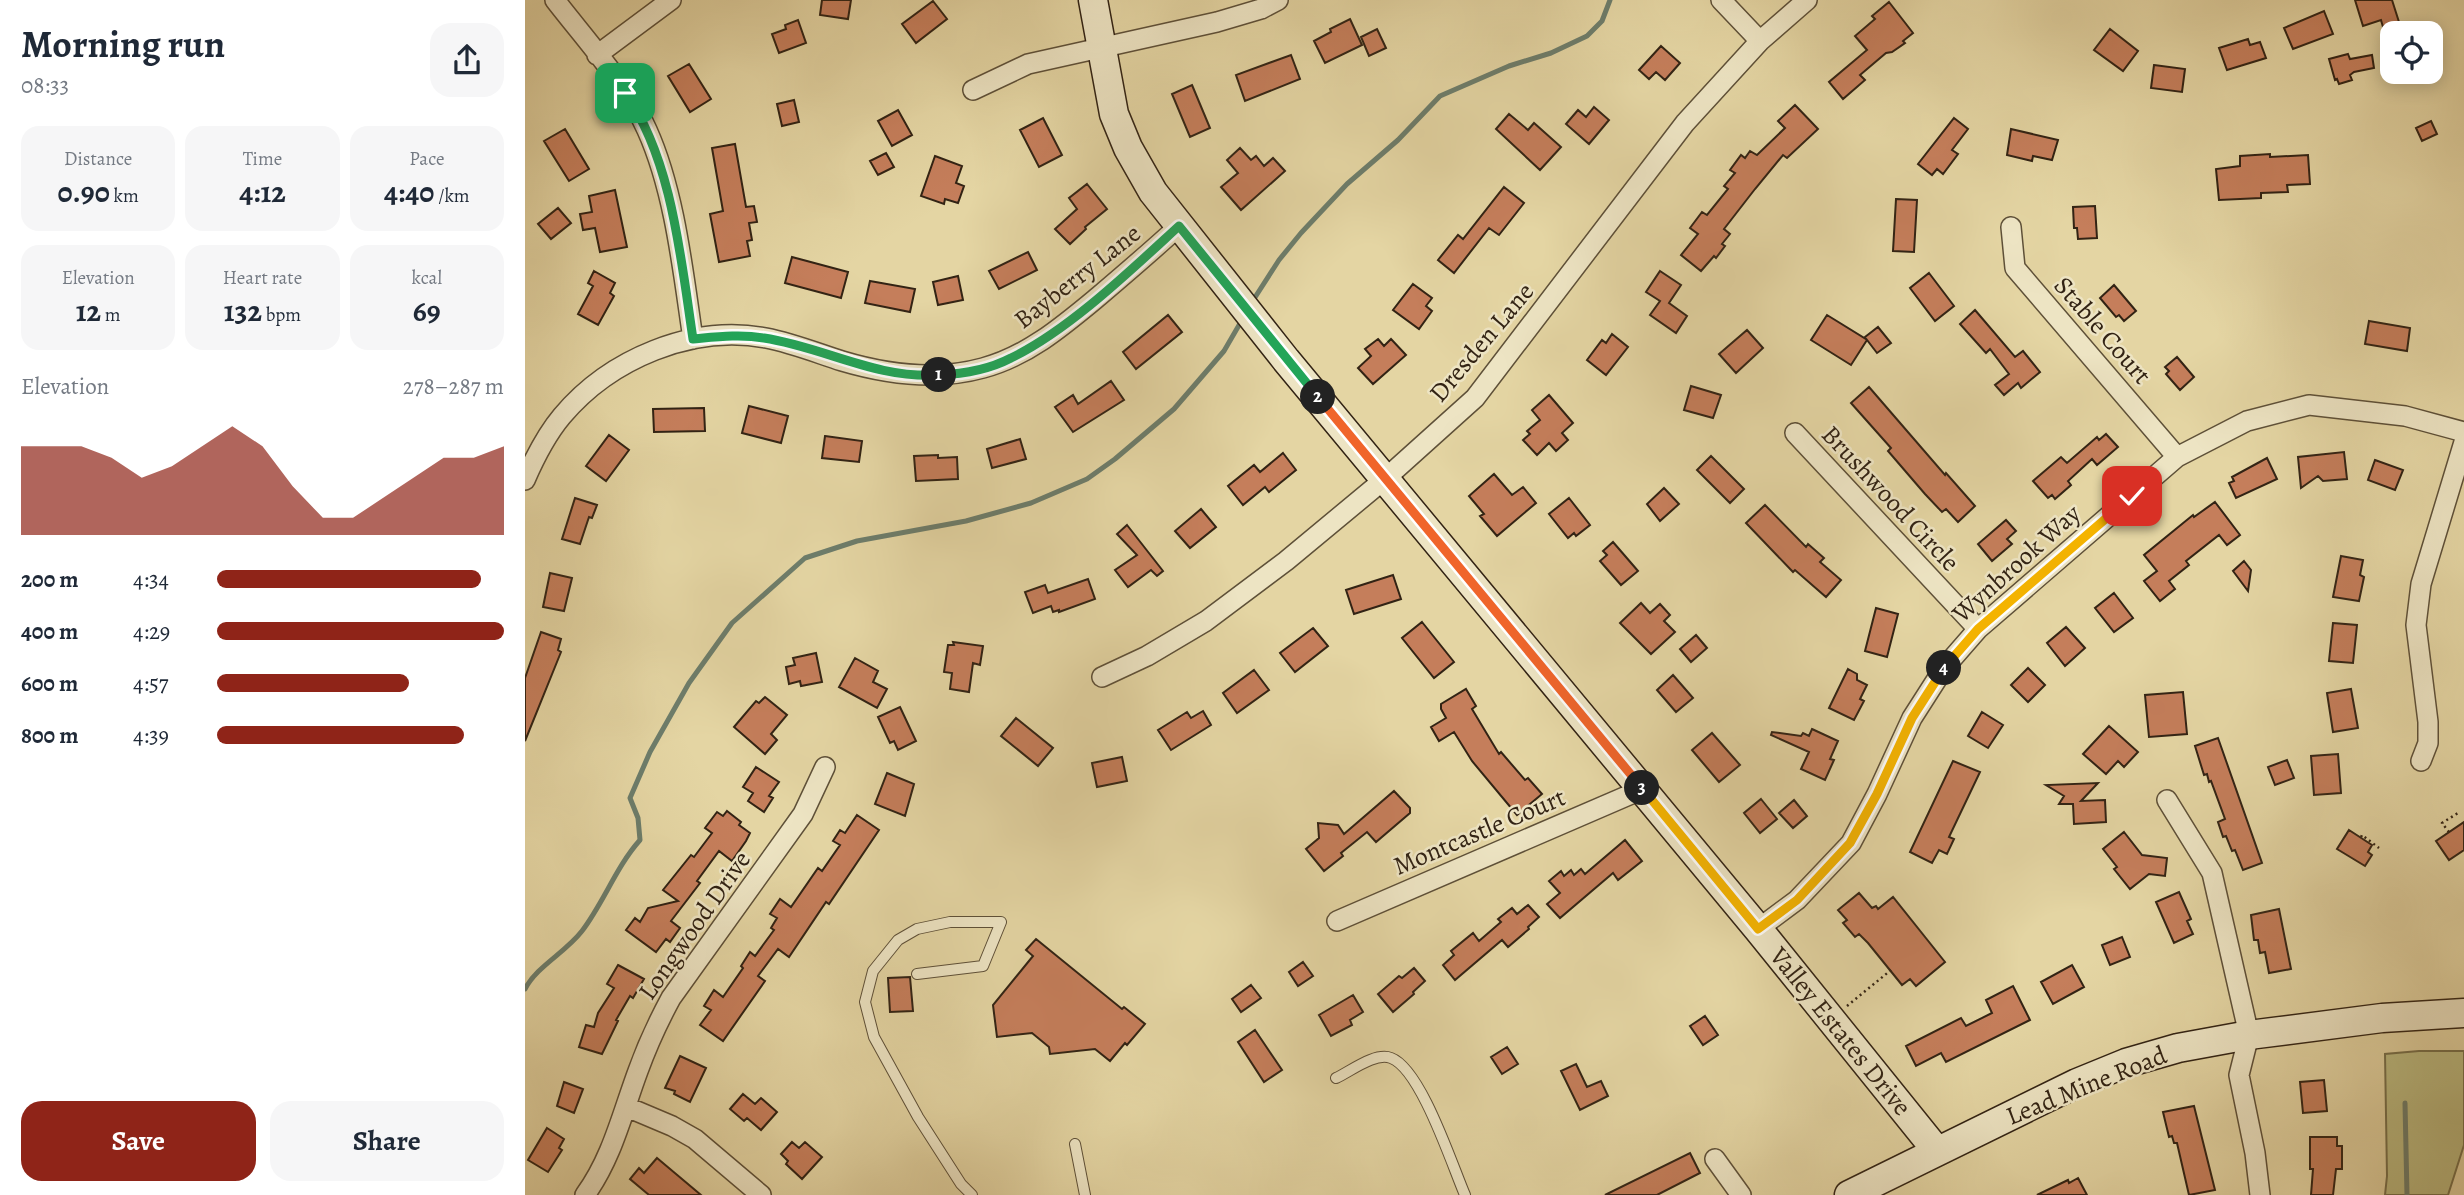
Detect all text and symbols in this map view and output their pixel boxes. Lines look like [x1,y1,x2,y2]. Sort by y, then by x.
text: Morning run [21,18,225,70]
map controls [2380,21,2443,84]
button: locate [2380,21,2443,84]
button: share [430,23,504,97]
pin [595,63,655,123]
text: 08:33 [21,70,69,101]
icon: arrive [606,74,644,112]
text: Distance [64,146,132,172]
text: Time [243,146,282,172]
text: Pace [409,146,444,172]
text: 0.90 [57,172,110,212]
text: 4:12 [239,172,286,212]
text: 4:40 [384,172,434,212]
text: km [110,183,139,209]
text: /km [434,183,470,209]
street label: Bayberry Lane [1007,216,1148,337]
text: Elevation [62,265,135,291]
text: Heart rate [223,265,302,291]
text: kcal [412,265,442,291]
street label: Stable Court [2046,269,2159,392]
street label: Dresden Lane [1421,275,1542,410]
text: 12 [76,291,101,331]
text: 132 [224,291,262,331]
text: 69 [413,291,441,331]
text: m [101,302,121,328]
text: bpm [262,302,301,328]
pin: 1 [921,358,957,392]
text: 1 [935,361,942,387]
text: Elevation [21,371,109,402]
text: 278–287 m [403,371,504,402]
pin: 2 [1301,380,1335,414]
text: 2 [1313,383,1322,409]
street label: Brushwood Circle [1814,418,1967,579]
pin [2102,466,2162,526]
icon: check [2113,477,2151,515]
street label: Wynbrook Way [1944,496,2088,631]
text: 200 m [21,564,79,595]
text: 4:34 [133,564,169,595]
text: 400 m [21,616,78,647]
text: 4:29 [133,616,170,647]
pin: 4 [1927,650,1961,686]
text: 4 [1939,654,1948,680]
text: 600 m [21,668,78,699]
text: 4:57 [133,668,168,699]
text: 800 m [21,720,78,751]
text: 4:39 [133,720,169,751]
pin: 3 [1625,770,1659,806]
text: 3 [1637,774,1646,800]
street label: Montcastle Court [1388,779,1571,883]
street label: Longwood Drive [630,844,759,1007]
street label: Valley Estates Drive [1761,939,1920,1123]
street label: Lead Mine Road [2001,1037,2172,1134]
button: Save [21,1101,256,1181]
button: Share [270,1101,504,1181]

